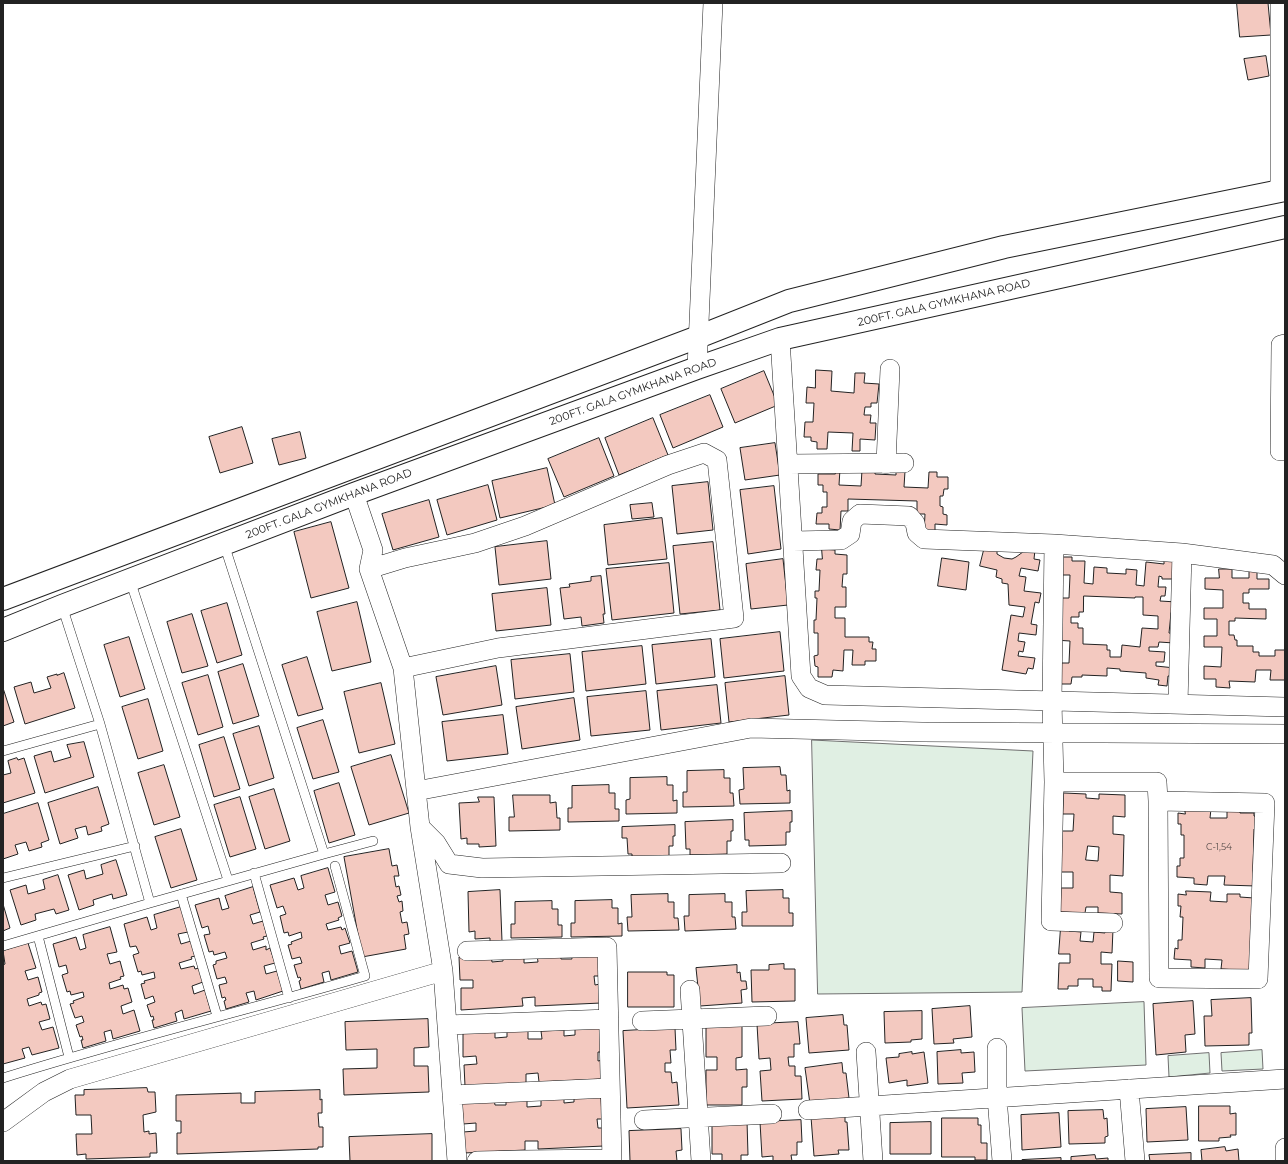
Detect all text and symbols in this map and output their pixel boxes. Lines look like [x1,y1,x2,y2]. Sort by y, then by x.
street label: 200FT. GALA GYMKHANA ROAD [856,277,1032,329]
street label: 200FT. GALA GYMKHANA ROAD [548,356,718,428]
street label: 200FT. GALA GYMKHANA ROAD [244,466,414,542]
house number: C-1,54 [1206,842,1232,852]

